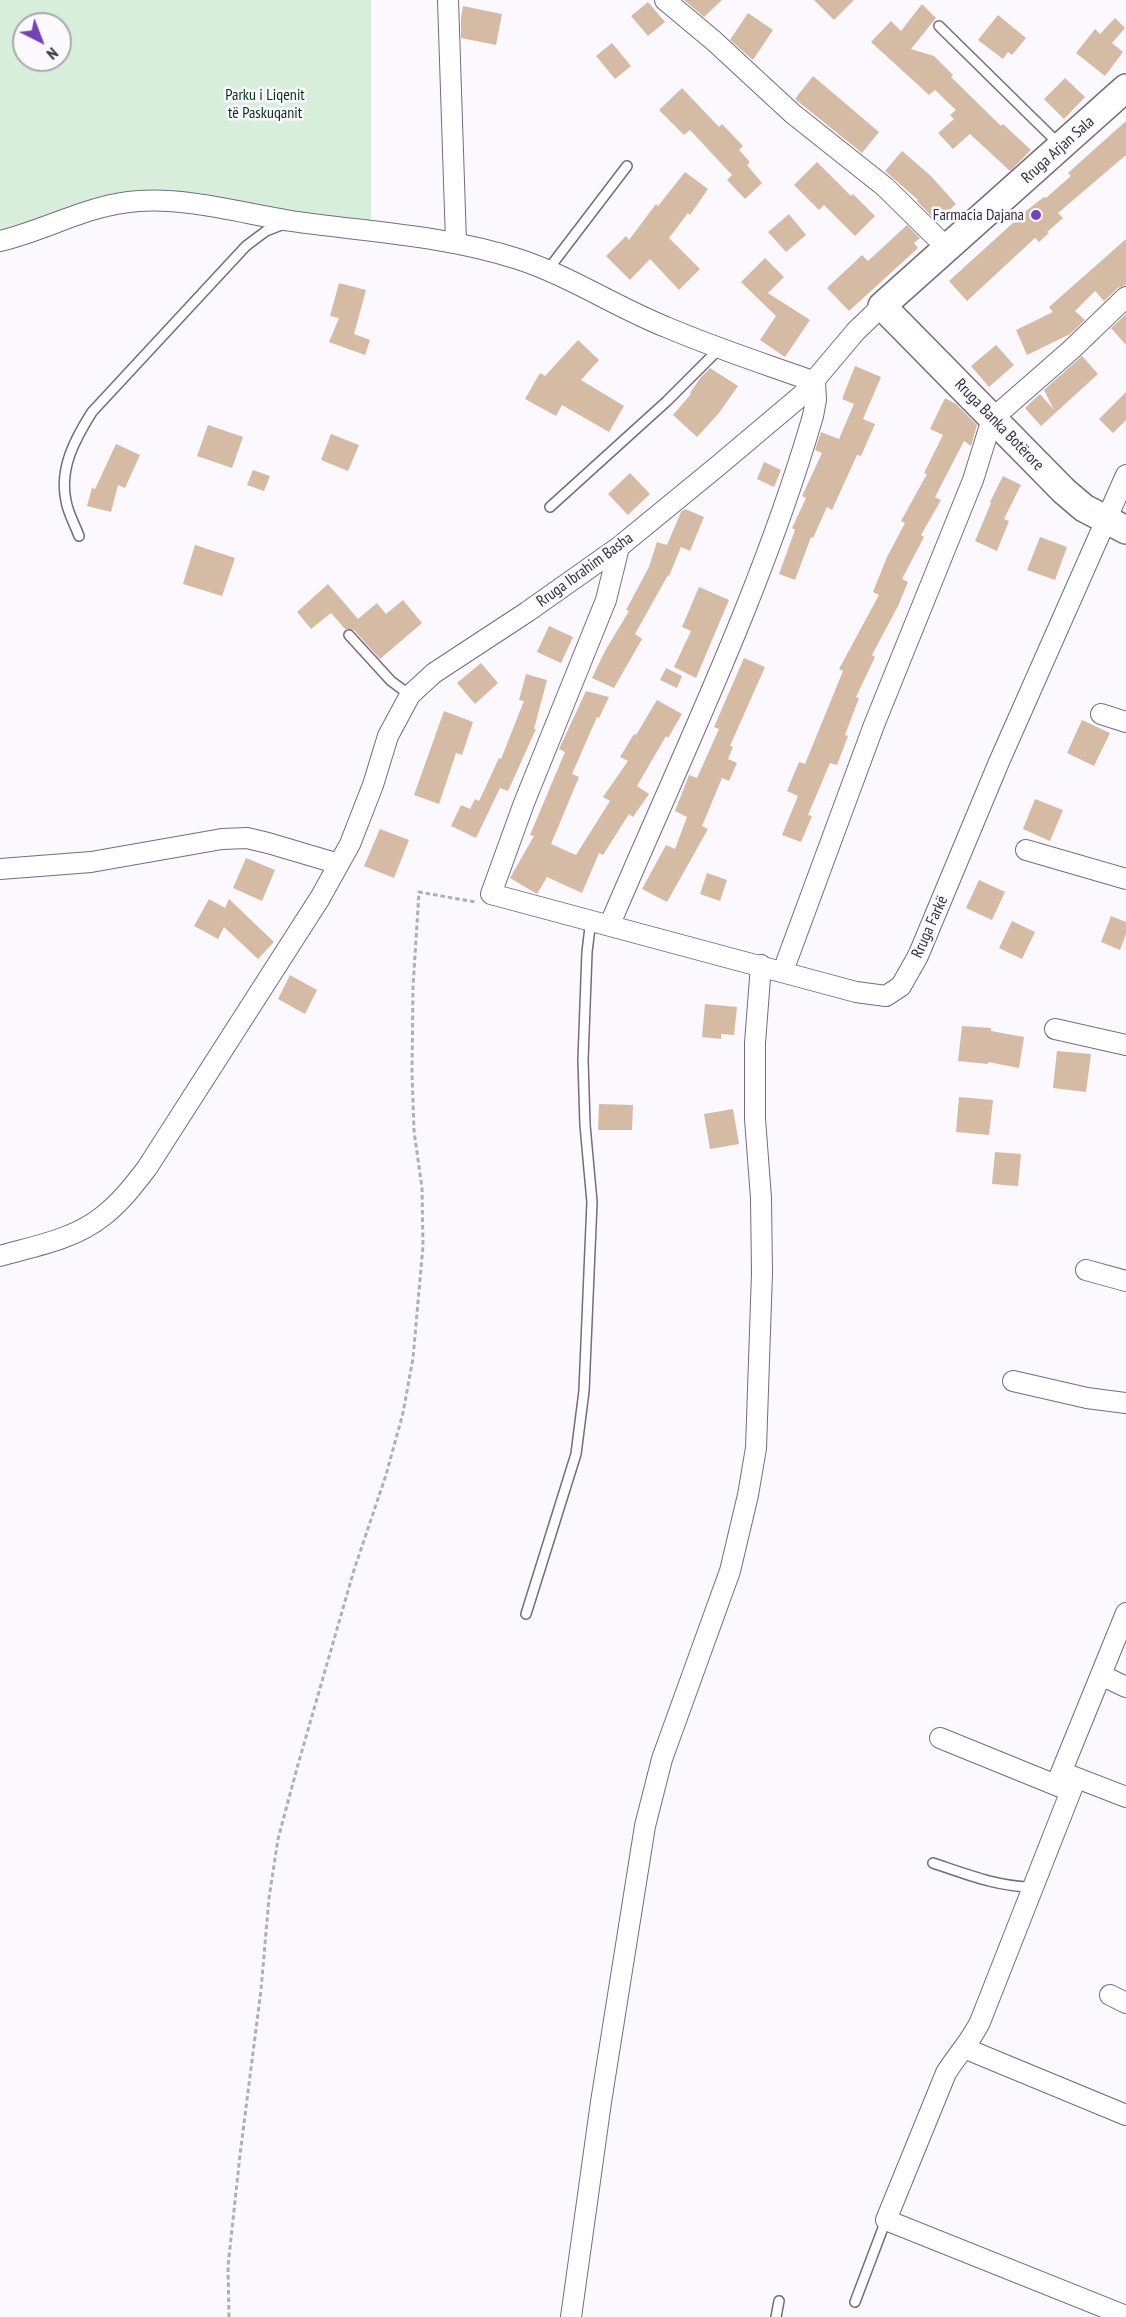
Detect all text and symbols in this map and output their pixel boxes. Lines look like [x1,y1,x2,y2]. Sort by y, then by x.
north arrow [12,12,72,72]
text: N [43,44,63,64]
park label: Parku i Liqenit të Paskuqanit [225,85,305,123]
street label: Rruga Arjan Sala [1018,112,1098,188]
place label: Farmacia Dajana [933,205,1024,225]
marker: Farmacia Dajana [1029,208,1043,222]
street label: Rruga Banka Botërore [950,375,1048,475]
street label: Rruga Ibrahim Basha [533,529,637,611]
street label: Rruga Farkë [908,893,952,961]

